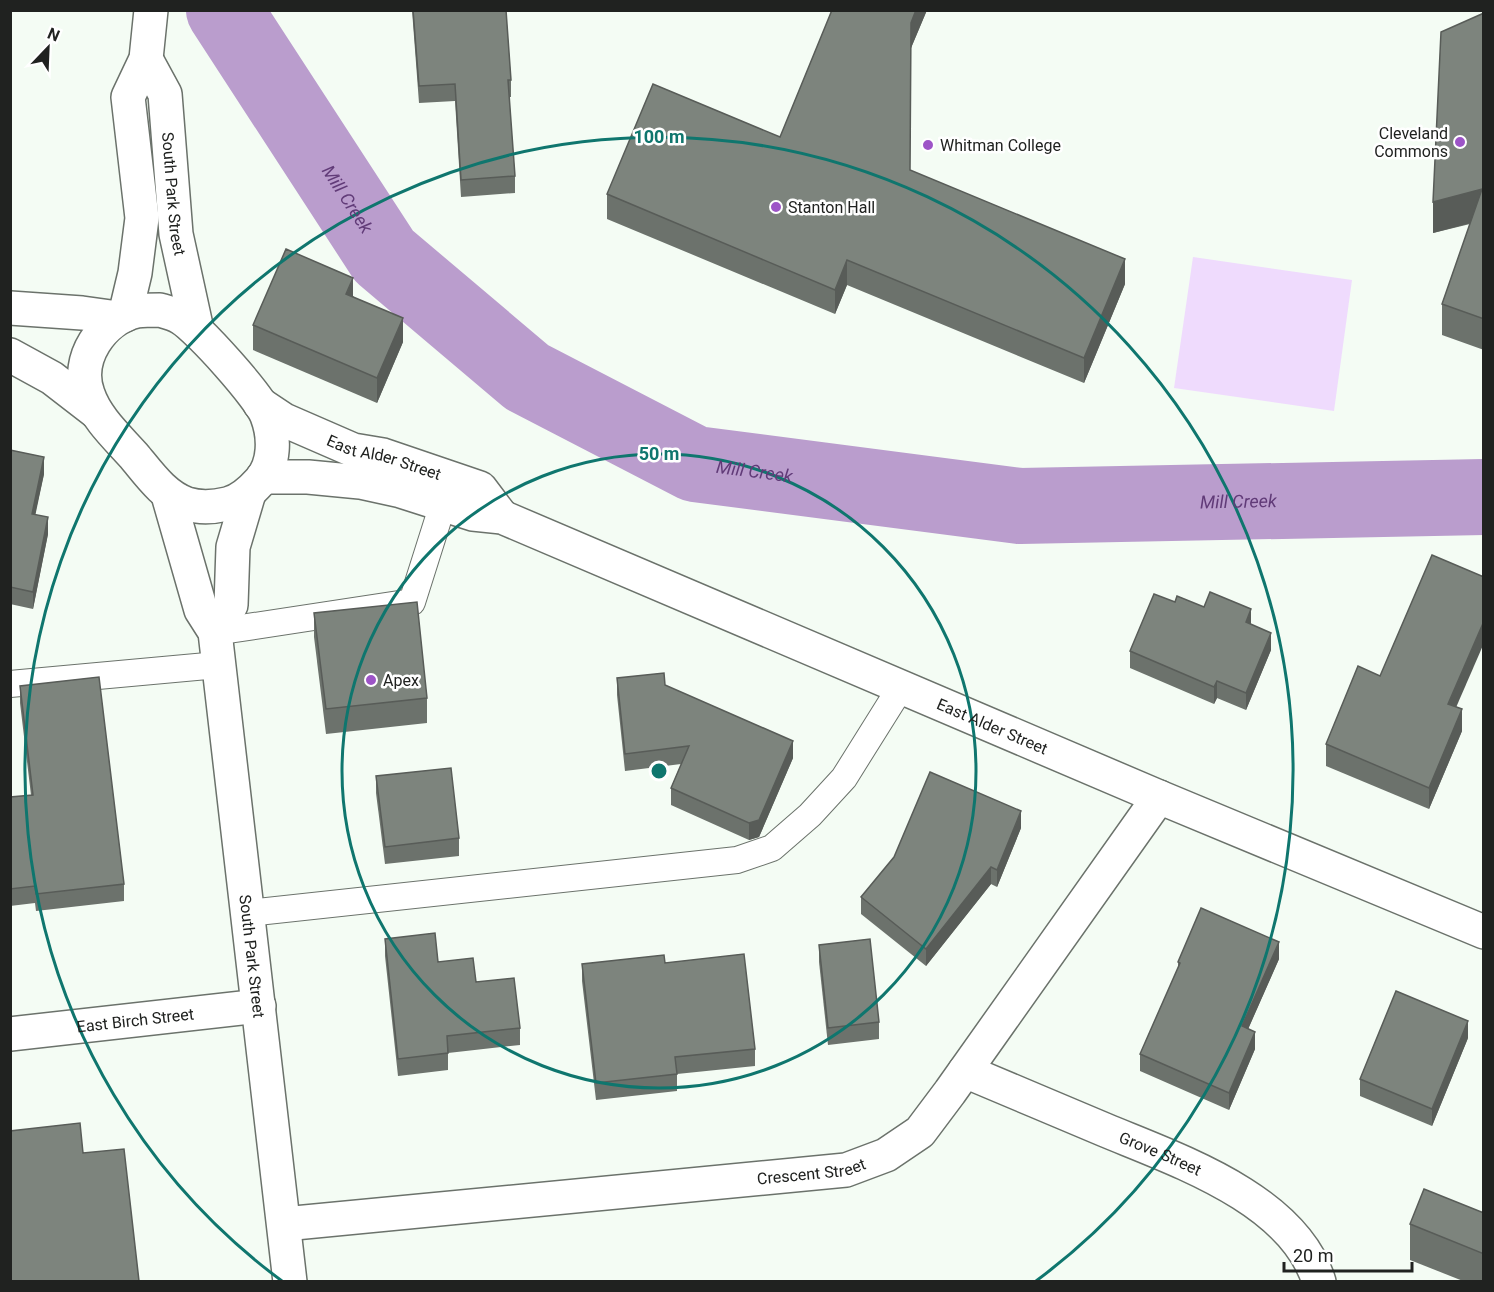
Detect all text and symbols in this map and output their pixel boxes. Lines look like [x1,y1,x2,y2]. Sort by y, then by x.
north arrow [18,18,78,78]
text: N [45,24,63,46]
place label: Cleveland Commons [1374,124,1448,161]
text: 100 m [633,126,685,147]
street label: South Park Street [158,131,189,257]
marker: Cleveland Commons [1453,135,1467,149]
place label: Whitman College [940,136,1061,155]
marker: Whitman College [921,138,935,152]
water label: Mill Creek [318,161,378,238]
place label: Stanton Hall [788,198,875,217]
marker: Stanton Hall [769,200,783,214]
street label: East Alder Street [324,431,444,484]
text: 50 m [639,443,679,464]
water label: Mill Creek [715,456,795,487]
water label: Mill Creek [1200,490,1278,513]
place label: Apex [383,671,419,690]
marker: Apex [364,673,378,687]
street label: East Alder Street [934,694,1051,758]
centre of rings [649,761,669,781]
street label: South Park Street [235,894,268,1019]
street label: East Birch Street [76,1004,195,1036]
street label: Grove Street [1116,1128,1204,1180]
street label: Crescent Street [756,1154,868,1189]
scale bar [1284,1235,1412,1273]
text: 20 m [1293,1245,1333,1266]

